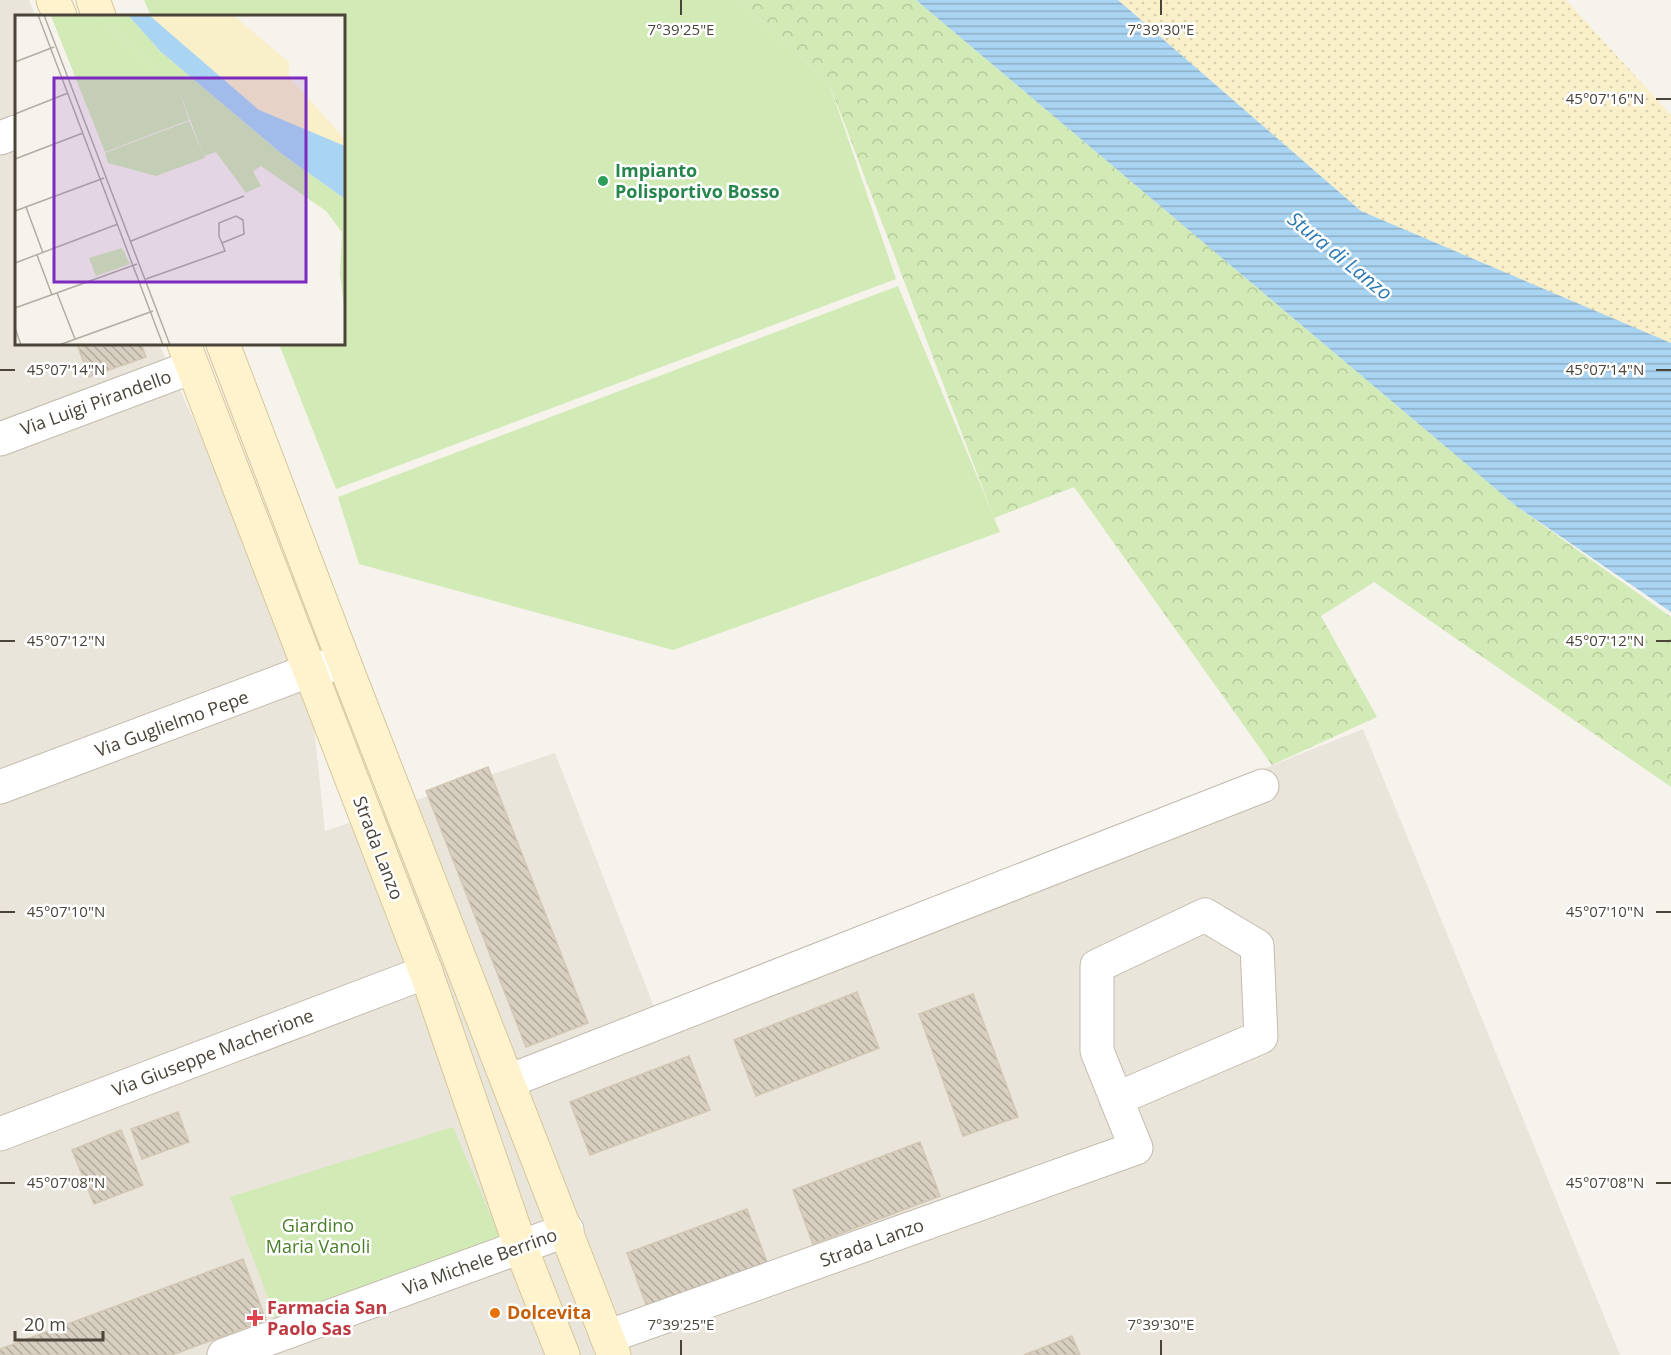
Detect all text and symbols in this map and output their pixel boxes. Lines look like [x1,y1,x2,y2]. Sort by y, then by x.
inset map [15,15,345,345]
text: 7°39'25"E [648,19,714,39]
text: 7°39'30"E [1128,19,1194,39]
text: 45°07'16"N [1566,88,1644,108]
place label: Impianto Polisportivo Bosso [615,158,780,203]
marker: Impianto Polisportivo Bosso [596,174,610,188]
water label: Stura di Lanzo [1282,205,1398,306]
text: 45°07'14"N [27,359,105,379]
text: 45°07'14"N [1566,359,1644,379]
street label: Via Luigi Pirandello [17,364,174,440]
text: 45°07'12"N [27,630,105,650]
text: 45°07'12"N [1566,630,1644,650]
street label: Via Guglielmo Pepe [92,684,252,762]
street label: Strada Lanzo [348,792,410,903]
text: 45°07'10"N [27,901,105,921]
text: 45°07'10"N [1566,901,1644,921]
street label: Via Giuseppe Macherione [108,1003,317,1102]
text: 45°07'08"N [27,1172,105,1192]
text: 45°07'08"N [1566,1172,1644,1192]
street label: Strada Lanzo [816,1212,927,1272]
park label: Giardino Maria Vanoli [266,1213,370,1258]
street label: Via Michele Berrino [399,1222,560,1300]
place label: Farmacia San Paolo Sas [267,1295,387,1340]
place label: Dolcevita [507,1300,591,1324]
scale bar [15,1304,104,1342]
marker: Dolcevita [488,1306,502,1320]
marker: Farmacia San Paolo Sas [248,1311,262,1325]
text: 20 m [24,1312,66,1336]
text: 7°39'25"E [648,1314,714,1334]
text: 7°39'30"E [1128,1314,1194,1334]

